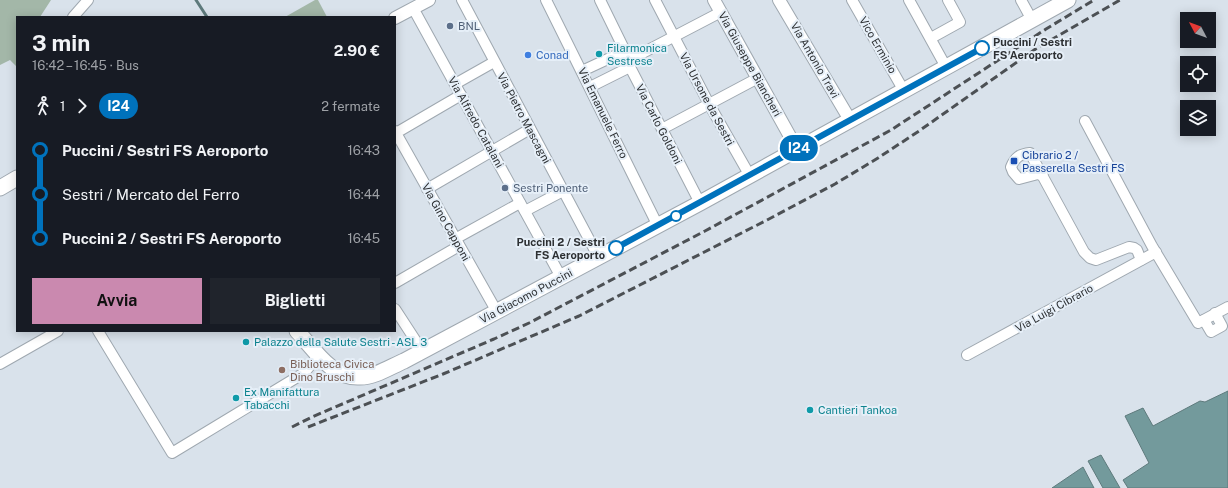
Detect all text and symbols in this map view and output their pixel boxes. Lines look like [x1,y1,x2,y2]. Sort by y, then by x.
street label: Via Giuseppe Biancheri [716,10,784,118]
north arrow [1180,12,1216,48]
map controls [1180,12,1216,136]
street label: Vico Erminio [857,15,899,75]
place label: BNL [458,20,480,32]
street label: Via Antonio Travi [788,20,842,100]
marker: BNL [445,21,455,31]
text: 3 min [32,30,90,56]
place label: Puccini / Sestri FS Aeroporto [993,36,1072,61]
marker: Puccini / Sestri FS Aeroporto [974,40,990,56]
text: 2.90 € [334,42,380,59]
place label: Filarmonica Sestrese [607,42,667,67]
place label: Conad [536,49,569,61]
marker: Filarmonica Sestrese [594,49,604,59]
marker: Conad [523,50,533,60]
street label: Via Ursone da Sestri [677,51,737,147]
button: locate [1180,56,1216,92]
text: 16:42 – 16:45 · Bus [32,58,139,73]
street label: Via Emanuele Ferro [576,66,630,160]
street label: Via Pietro Mascagni [495,71,553,165]
street label: Via Alfredo Catalani [446,74,506,170]
street label: Via Carlo Goldoni [634,82,684,166]
icon: walk [32,95,54,117]
icon: forward [71,95,93,117]
text: I24 [107,98,130,114]
text: 1 [60,99,65,114]
text: 2 fermate [321,99,380,114]
button: layers [1180,100,1216,136]
line badge: I24 [776,135,822,161]
text: I24 [788,140,810,156]
text: Puccini / Sestri FS Aeroporto [62,142,268,159]
text: 16:43 [347,143,380,158]
place label: Cibrario 2 / Passerella Sestri FS [1022,149,1125,174]
marker: Cibrario 2 / Passerella Sestri FS [1009,156,1019,166]
street label: Via Gino Capponi [420,181,472,263]
place label: Sestri Ponente [513,182,588,194]
marker: Sestri Ponente [500,183,510,193]
text: Sestri / Mercato del Ferro [62,186,240,203]
text: 16:44 [347,187,380,202]
unlabelled marker [670,210,682,222]
text: Puccini 2 / Sestri FS Aeroporto [62,230,281,247]
text: 16:45 [347,231,380,246]
place label: Puccini 2 / Sestri FS Aeroporto [517,236,605,261]
marker: Puccini 2 / Sestri FS Aeroporto [608,240,624,256]
street label: Via Giacomo Puccini [478,266,574,326]
button: Avvia [32,278,202,324]
button: Biglietti [210,278,380,324]
street label: Via Luigi Cibrario [1013,282,1095,334]
place label: Palazzo della Salute Sestri - ASL 3 [254,336,427,348]
marker: Palazzo della Salute Sestri - ASL 3 [241,337,251,347]
place label: Biblioteca Civica Dino Bruschi [290,358,374,383]
marker: Biblioteca Civica Dino Bruschi [277,365,287,375]
place label: Ex Manifattura Tabacchi [244,386,319,411]
marker: Ex Manifattura Tabacchi [231,393,241,403]
place label: Cantieri Tankoa [818,404,897,416]
marker: Cantieri Tankoa [805,405,815,415]

